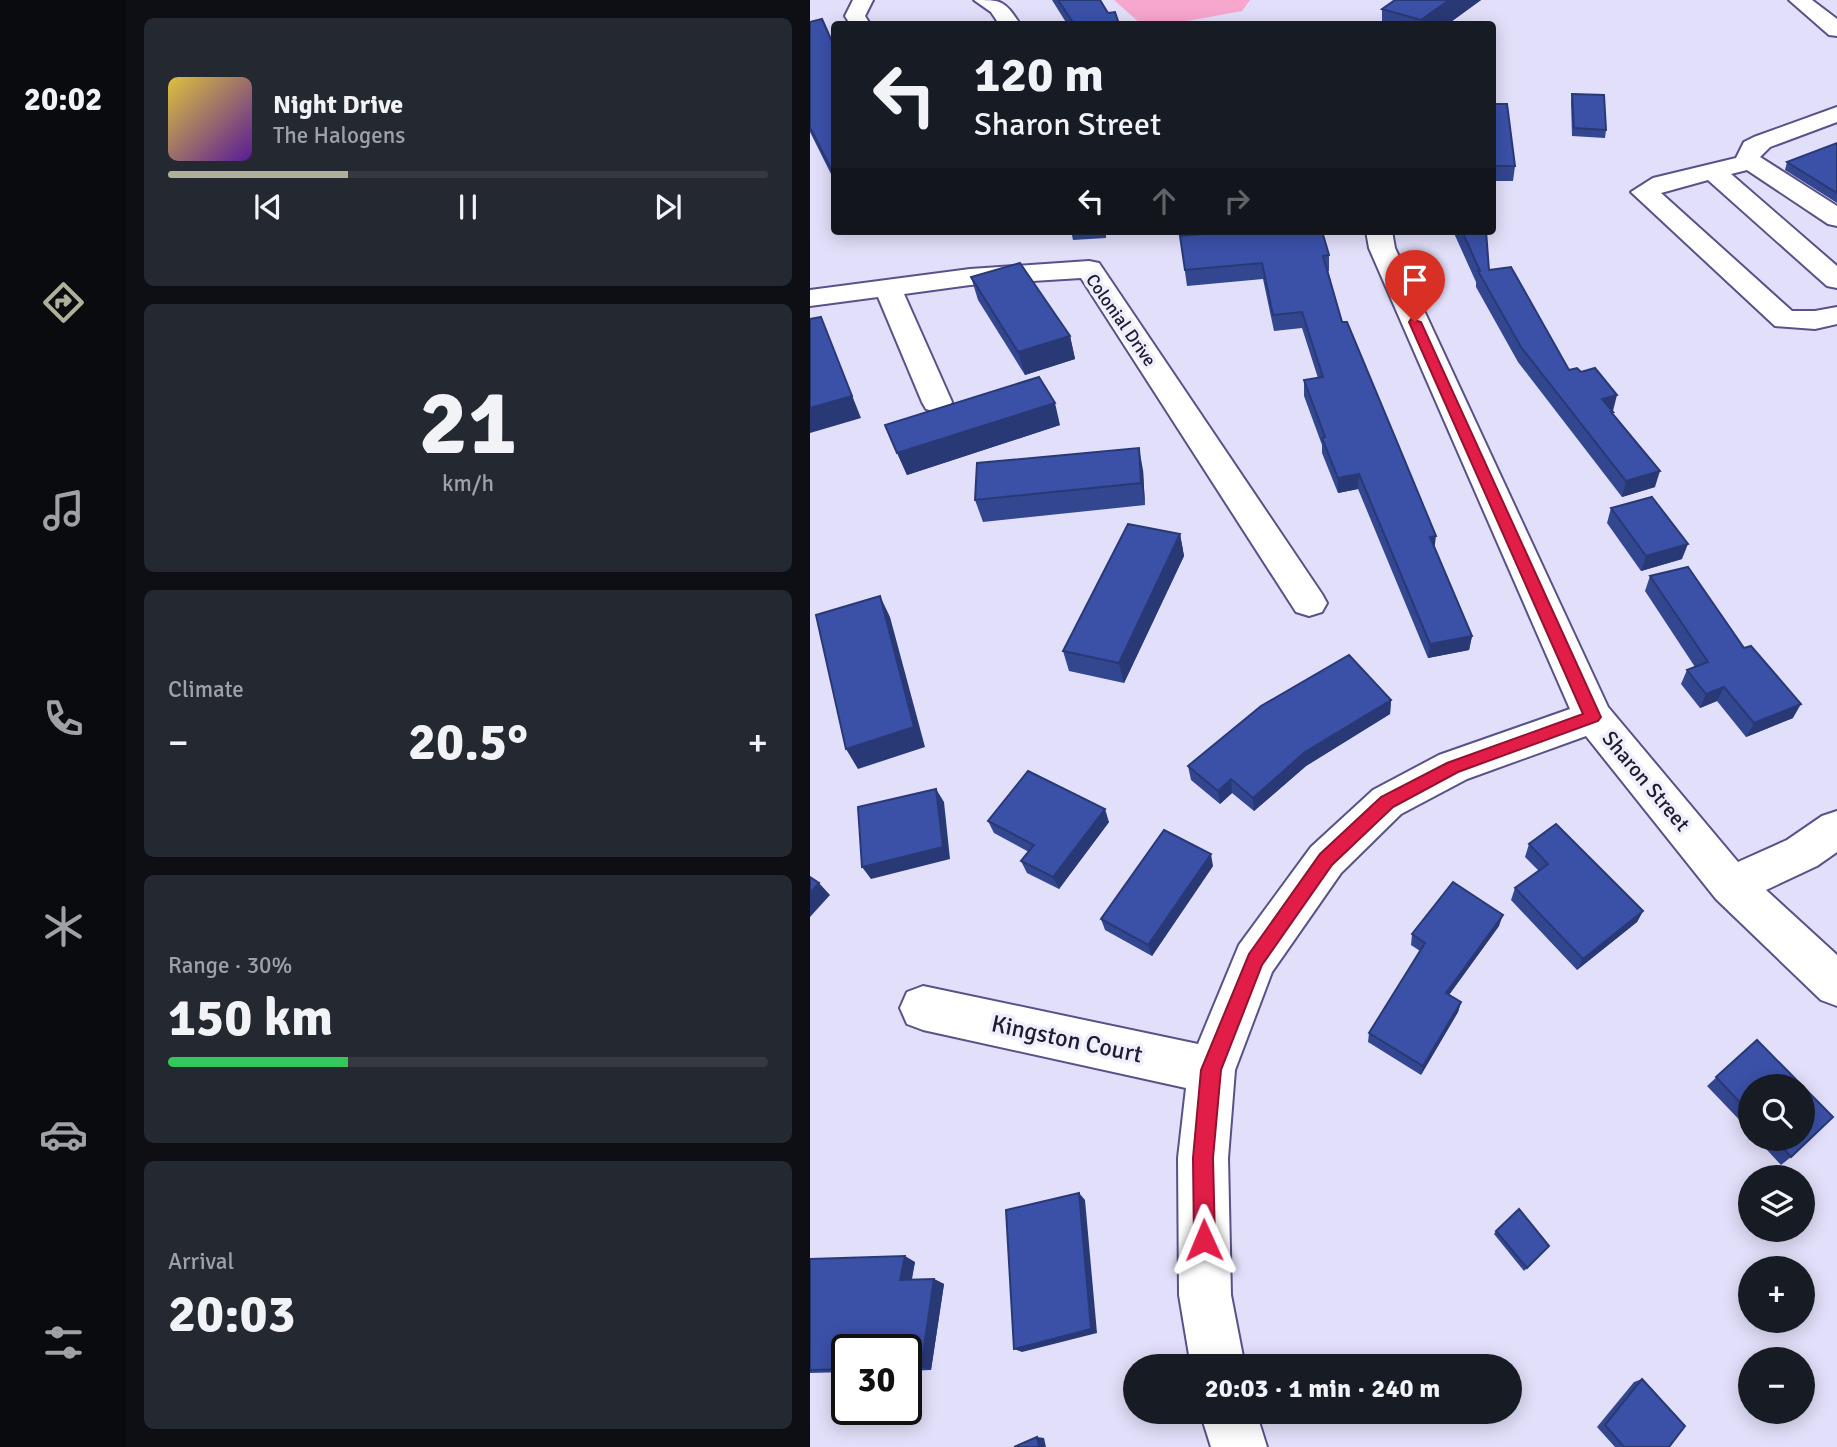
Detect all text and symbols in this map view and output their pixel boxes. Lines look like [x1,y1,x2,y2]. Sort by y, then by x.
text: 120 m [974,45,1104,105]
icon: left [859,49,950,140]
text: 20:02 [24,80,102,119]
text: Night Drive [273,89,403,121]
text: Sharon Street [974,105,1161,144]
text: The Halogens [273,121,405,150]
icon: left [1072,182,1110,220]
icon: ahead [1145,182,1183,220]
icon: right [1218,182,1256,220]
icon: previous [249,188,287,226]
icon: pause [449,188,487,226]
icon: next [649,188,687,226]
pin [1385,250,1445,322]
icon: arrive [1396,261,1434,299]
street label: Colonial Drive [1081,270,1161,370]
icon: directions [39,278,88,327]
text: 21 [419,367,517,480]
text: km/h [442,469,494,498]
icon: music [39,486,88,535]
text: Climate [168,675,244,704]
icon: phone [39,694,88,743]
text: 20.5° [408,710,528,774]
text: − [168,719,189,766]
text: + [747,719,768,766]
street label: Sharon Street [1597,726,1695,836]
icon: climate [39,902,88,951]
text: Range · 30% [168,951,292,980]
text: 150 km [168,986,333,1050]
street label: Kingston Court [989,1008,1145,1070]
map controls [1738,1074,1815,1424]
button: search [1738,1074,1815,1151]
icon: car [39,1110,88,1159]
button: layers [1738,1165,1815,1242]
position arrow [1167,1203,1241,1277]
text: Arrival [168,1247,234,1276]
button: + [1738,1256,1815,1333]
text: 20:03 [168,1282,296,1346]
icon: filters [39,1318,88,1367]
speed limit sign: 30 [831,1334,922,1425]
button: − [1738,1347,1815,1424]
text: 20:03 · 1 min · 240 m [1205,1373,1440,1405]

